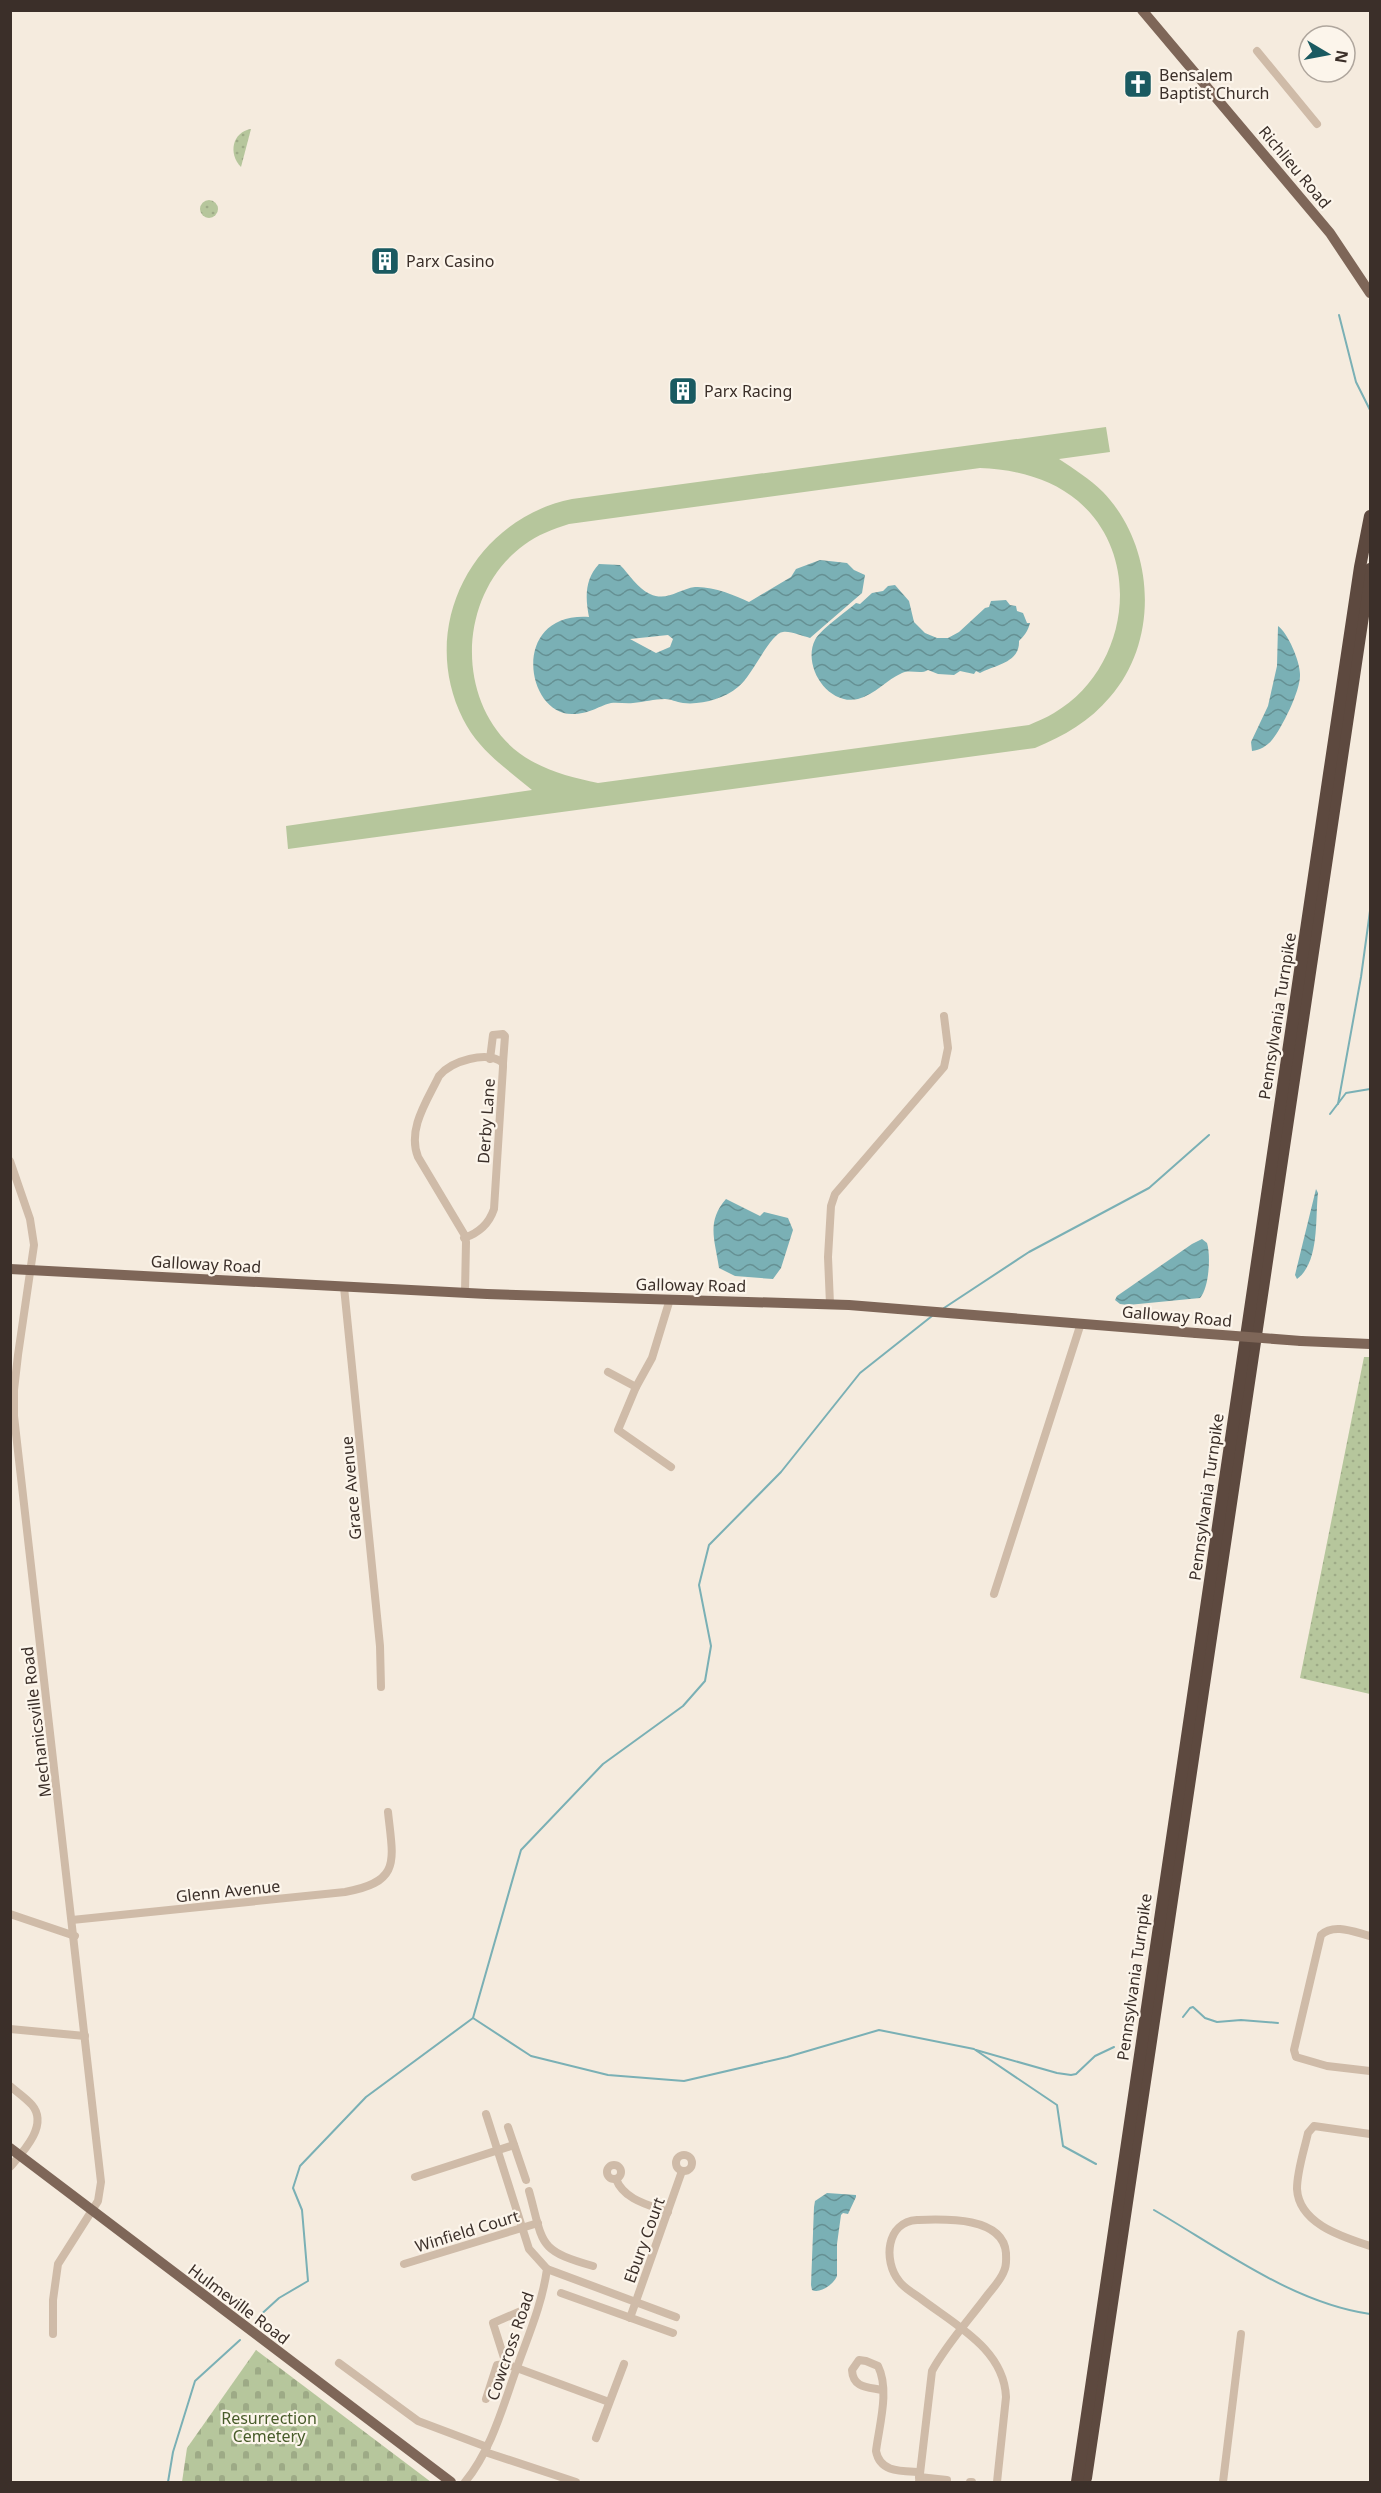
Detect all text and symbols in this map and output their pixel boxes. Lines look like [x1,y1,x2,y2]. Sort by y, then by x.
north arrow [1297,24,1357,84]
text: N [1330,48,1354,65]
place label: Bensalem Baptist Church [1159,64,1269,104]
church icon: Bensalem Baptist Church [1122,68,1154,100]
street label: Richlieu Road [1254,121,1336,213]
building icon: Parx Casino [369,245,401,277]
place label: Parx Casino [406,250,494,272]
building icon: Parx Racing [667,375,699,407]
place label: Parx Racing [704,380,792,402]
street label: Pennsylvania Turnpike [1253,931,1301,1101]
street label: Derby Lane [472,1078,500,1164]
street label: Galloway Road [150,1250,262,1278]
street label: Galloway Road [636,1273,746,1297]
street label: Galloway Road [1121,1300,1233,1332]
street label: Pennsylvania Turnpike [1183,1412,1229,1582]
street label: Grace Avenue [336,1435,366,1541]
street label: Mechanicsville Road [16,1645,56,1799]
street label: Glenn Avenue [175,1875,281,1907]
street label: Pennsylvania Turnpike [1111,1892,1157,2062]
street label: Ebury Court [618,2194,670,2286]
street label: Winfield Court [412,2205,522,2257]
street label: Hulmeville Road [184,2259,294,2349]
street label: Cowcross Road [481,2289,539,2403]
park label: Resurrection Cemetery [221,2407,317,2447]

